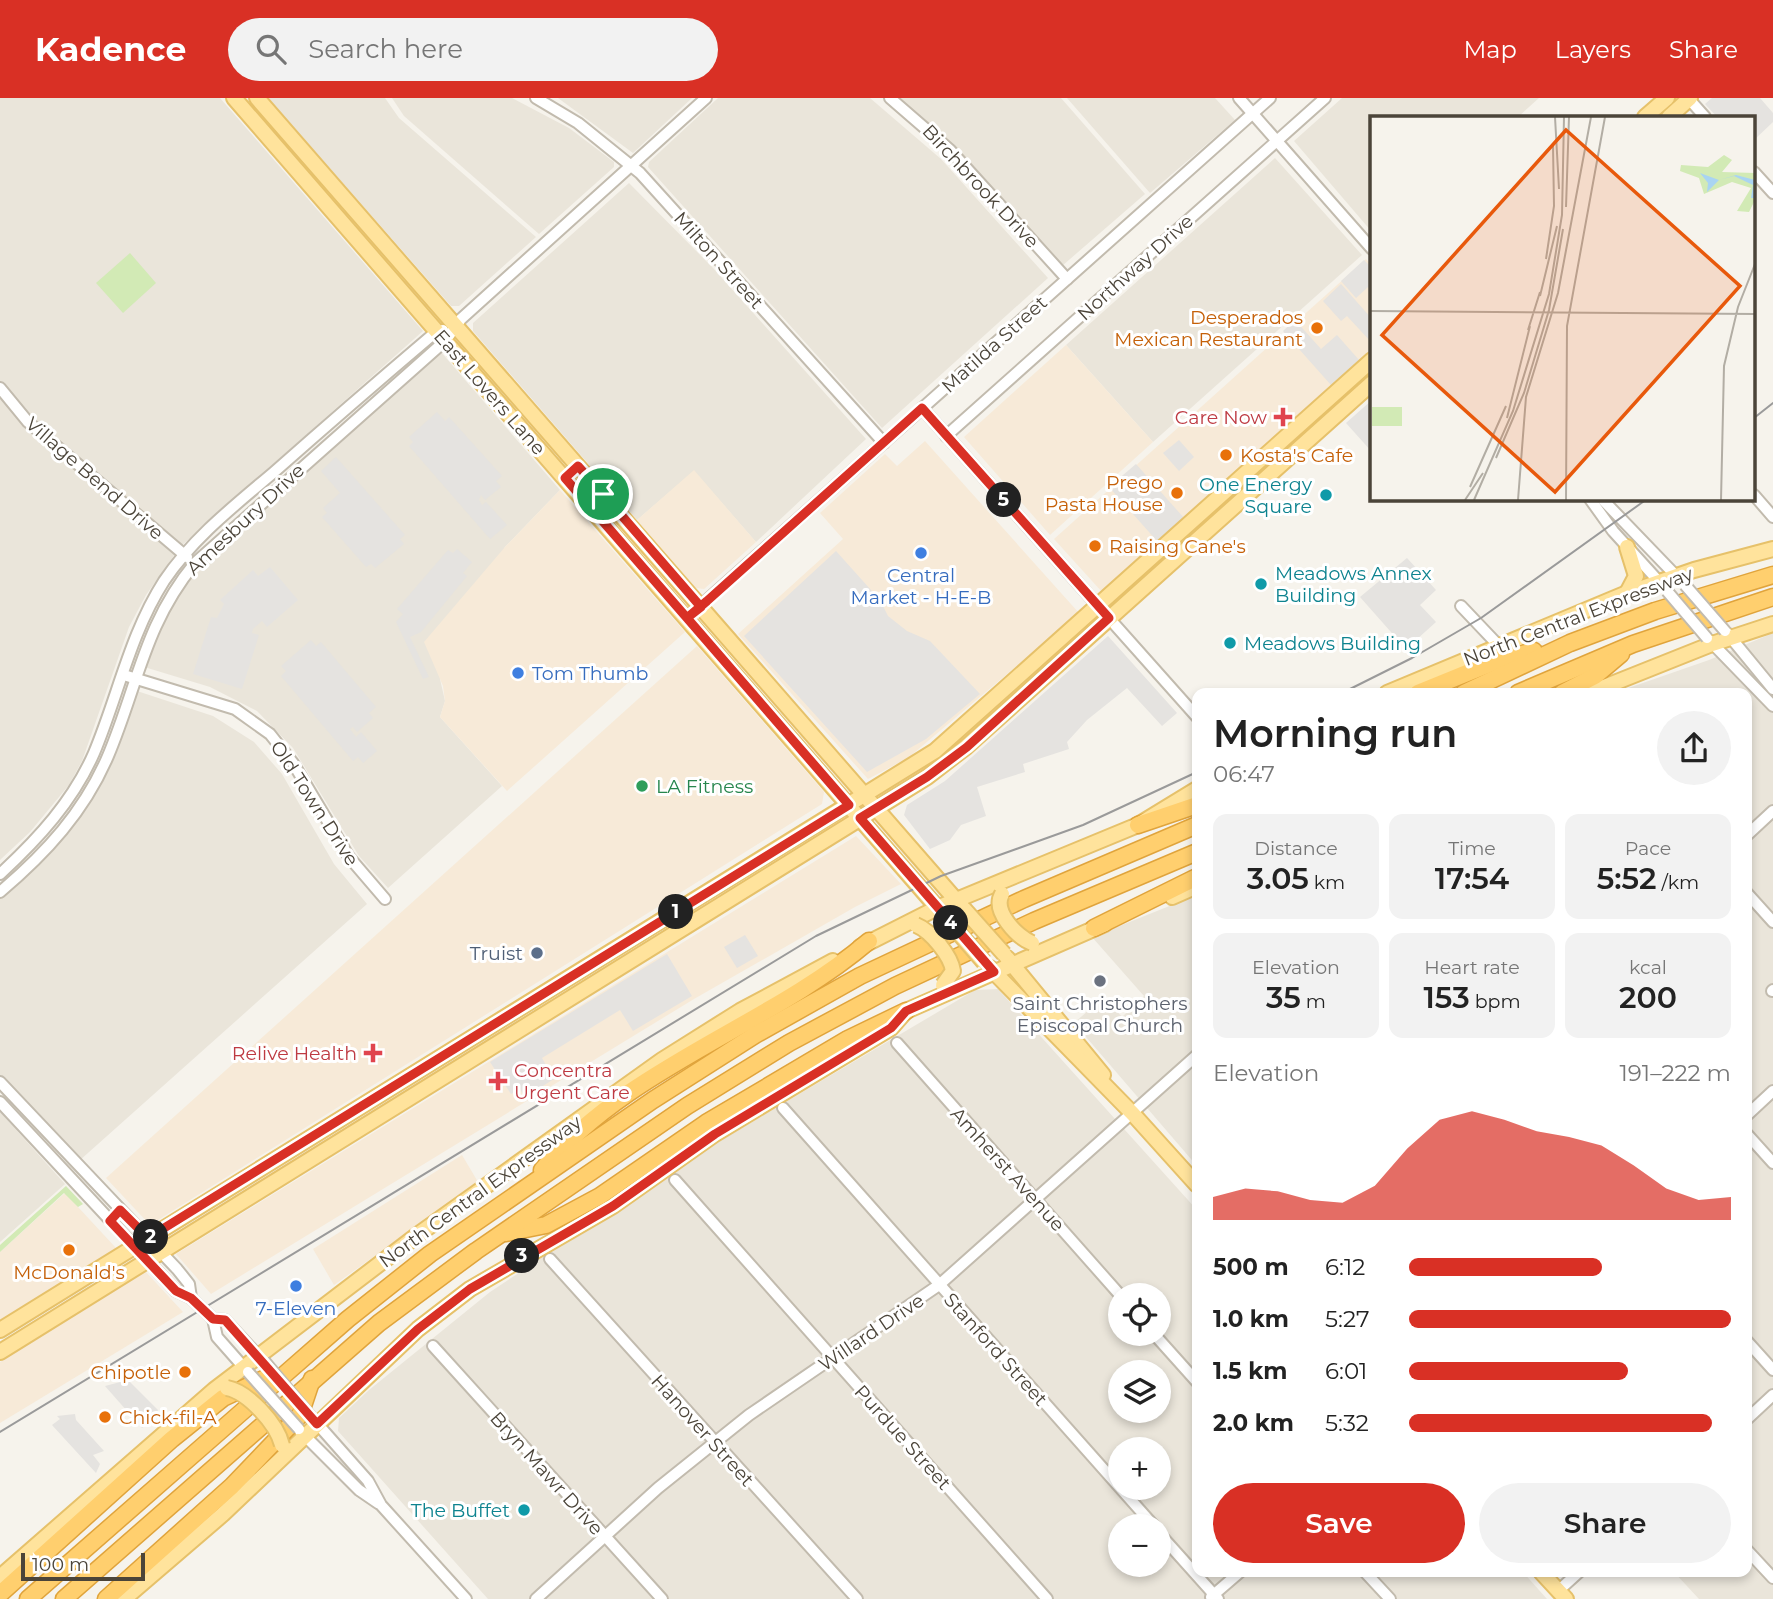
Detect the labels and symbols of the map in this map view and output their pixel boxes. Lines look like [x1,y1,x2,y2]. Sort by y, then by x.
inset map [1370,116,1756,500]
street label: Birchbrook Drive [918,120,1044,253]
street label: Milton Street [669,207,768,314]
street label: Northway Drive [1073,209,1198,325]
street label: Matilda Street [937,291,1052,398]
place label: Desperados Mexican Restaurant [1114,306,1303,351]
marker: Desperados Mexican Restaurant [1309,320,1325,336]
street label: East Lovers Lane [429,325,550,460]
place label: Care Now [1175,406,1267,429]
marker: Care Now [1273,407,1293,427]
street label: Village Bend Drive [21,412,168,545]
place label: Kosta's Cafe [1240,444,1353,467]
marker: Kosta's Cafe [1218,447,1234,463]
street label: Amesbury Drive [182,459,309,580]
pin [573,464,633,524]
place label: Prego Pasta House [1045,471,1163,516]
place label: One Energy Square [1199,473,1313,518]
pin: 5 [986,482,1021,518]
marker: Prego Pasta House [1169,485,1185,501]
marker: One Energy Square [1318,487,1334,503]
place label: Raising Cane's [1109,535,1246,558]
marker: Raising Cane's [1087,538,1103,554]
marker: Central Market - H-E-B [913,545,929,561]
place label: Meadows Annex Building [1275,562,1432,607]
street label: North Central Expressway [1460,562,1697,671]
place label: Central Market - H-E-B [851,564,991,609]
marker: Meadows Annex Building [1253,576,1269,592]
place label: Meadows Building [1244,632,1421,655]
marker: Meadows Building [1222,635,1238,651]
place label: Tom Thumb [532,662,649,685]
marker: Tom Thumb [510,665,526,681]
street label: Old Town Drive [266,736,364,870]
place label: LA Fitness [656,775,753,798]
marker: LA Fitness [634,778,650,794]
pin: 1 [658,894,694,930]
pin: 4 [934,906,968,940]
place label: Truist [470,942,523,965]
marker: Truist [529,945,545,961]
marker: Saint Christophers Episcopal Church [1092,973,1108,989]
place label: Saint Christophers Episcopal Church [1012,992,1188,1037]
place label: Relive Health [232,1042,357,1065]
marker: Relive Health [363,1043,383,1063]
place label: Concentra Urgent Care [514,1059,630,1104]
marker: Concentra Urgent Care [488,1071,508,1091]
street label: Amherst Avenue [946,1102,1069,1236]
street label: North Central Expressway [375,1110,586,1272]
pin: 2 [134,1220,168,1254]
pin: 3 [504,1238,540,1274]
marker: McDonald's [61,1242,77,1258]
place label: McDonald's [13,1261,125,1284]
marker: 7-Eleven [288,1278,304,1294]
street label: Stanford Street [939,1288,1053,1411]
street label: Willard Drive [814,1289,928,1376]
place label: 7-Eleven [256,1297,336,1320]
place label: Chipotle [90,1361,171,1384]
marker: Chipotle [177,1364,193,1380]
street label: Hanover Street [646,1370,759,1491]
street label: Purdue Street [849,1380,956,1495]
place label: Chick-fil-A [119,1406,217,1429]
street label: Bryn Mawr Drive [485,1407,608,1540]
marker: Chick-fil-A [97,1409,113,1425]
place label: The Buffet [411,1499,510,1522]
marker: The Buffet [516,1502,532,1518]
scale bar [21,1550,145,1582]

